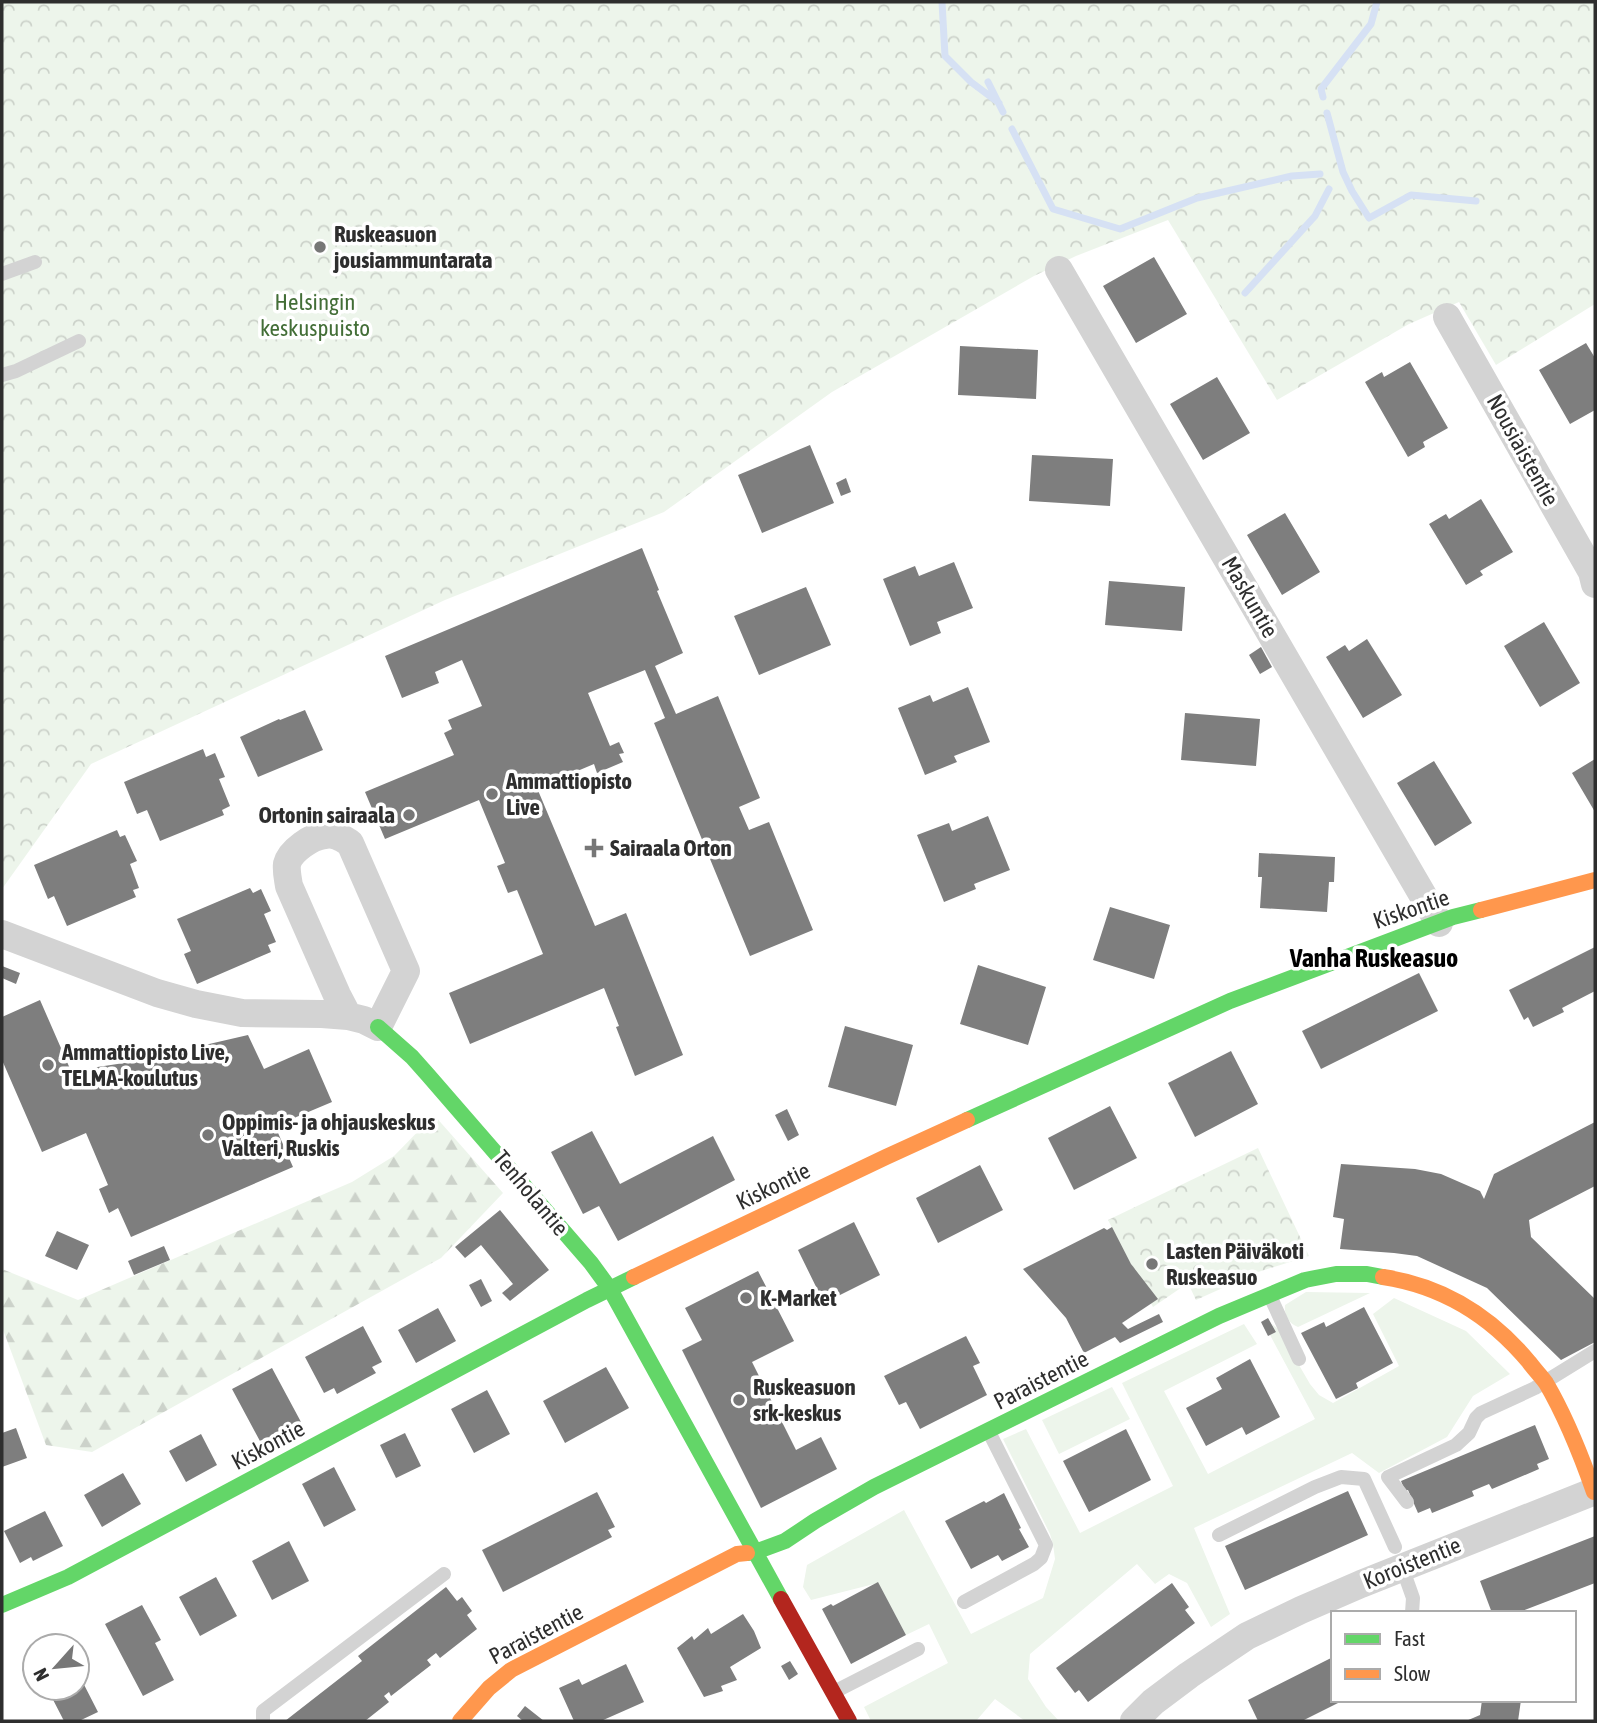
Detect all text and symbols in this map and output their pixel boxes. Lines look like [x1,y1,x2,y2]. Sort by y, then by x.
place label: Ruskeasuon jousiammuntarata [332,221,493,273]
marker: Ruskeasuon jousiammuntarata [312,239,328,255]
park label: Helsingin keskuspuisto [260,289,370,341]
street label: Nousiaistentie [1482,390,1564,510]
street label: Maskuntie [1216,552,1284,642]
place label: Ammattiopisto Live [505,768,632,820]
marker: Ammattiopisto Live [484,786,500,802]
place label: Ortonin sairaala [258,802,395,828]
marker: Ortonin sairaala [401,807,417,823]
place label: Sairaala Orton [610,835,732,861]
marker: Sairaala Orton [584,838,604,858]
street label: Kiskontie [1370,884,1452,934]
district label: Vanha Ruskeasuo [1289,943,1458,973]
place label: Ammattiopisto Live, TELMA-koulutus [61,1039,229,1091]
marker: Ammattiopisto Live, TELMA-koulutus [40,1057,56,1073]
place label: Oppimis- ja ohjauskeskus Valteri, Ruskis [221,1109,435,1161]
marker: Oppimis- ja ohjauskeskus Valteri, Ruskis [200,1127,216,1143]
street label: Tenholantie [488,1145,574,1241]
street label: Kiskontie [732,1157,814,1215]
place label: Lasten Päiväkoti Ruskeasuo [1166,1238,1304,1290]
marker: Lasten Päiväkoti Ruskeasuo [1144,1256,1160,1272]
place label: K-Market [760,1285,837,1311]
marker: K-Market [738,1290,754,1306]
street label: Paraistentie [990,1345,1092,1415]
place label: Ruskeasuon srk-keskus [753,1374,856,1426]
marker: Ruskeasuon srk-keskus [731,1392,747,1408]
street label: Kiskontie [227,1415,309,1475]
street label: Koroistentie [1359,1532,1465,1594]
street label: Paraistentie [485,1599,587,1669]
legend [1331,1611,1576,1702]
text: Fast [1394,1626,1425,1650]
north arrow [21,1632,91,1702]
text: Slow [1394,1661,1431,1685]
text: N [29,1665,53,1685]

